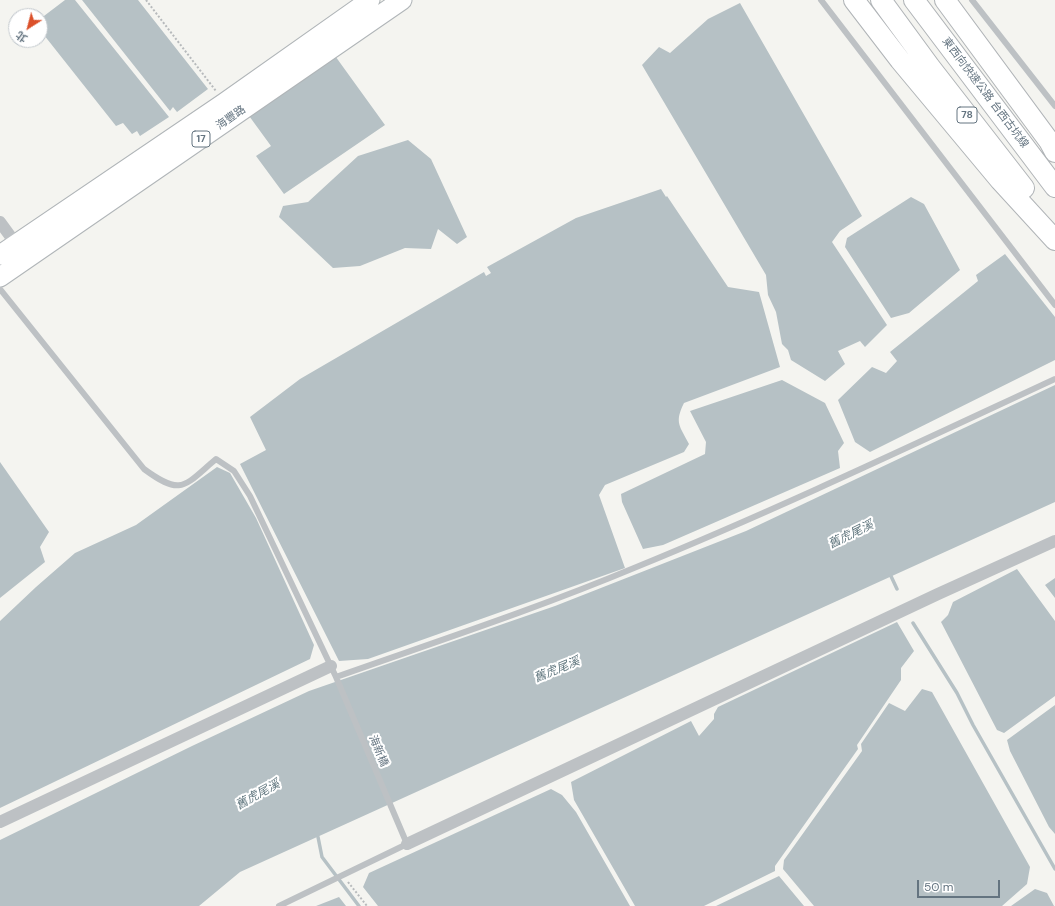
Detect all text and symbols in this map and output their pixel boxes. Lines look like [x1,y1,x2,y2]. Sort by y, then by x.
north arrow [8,8,48,48]
text: 北 [13,28,30,46]
street label: 東西向快速公路 台西古坑線 [939,35,1031,151]
street label: 海豐路 [214,103,248,133]
road number: 78 [957,107,977,123]
road number: 17 [192,131,210,147]
water label: 舊虎尾溪 [826,518,876,552]
water label: 舊虎尾溪 [532,654,582,686]
street label: 海新橋 [365,733,391,769]
water label: 舊虎尾溪 [234,777,282,813]
scale bar [919,872,1002,898]
text: 50 m [924,879,953,895]

